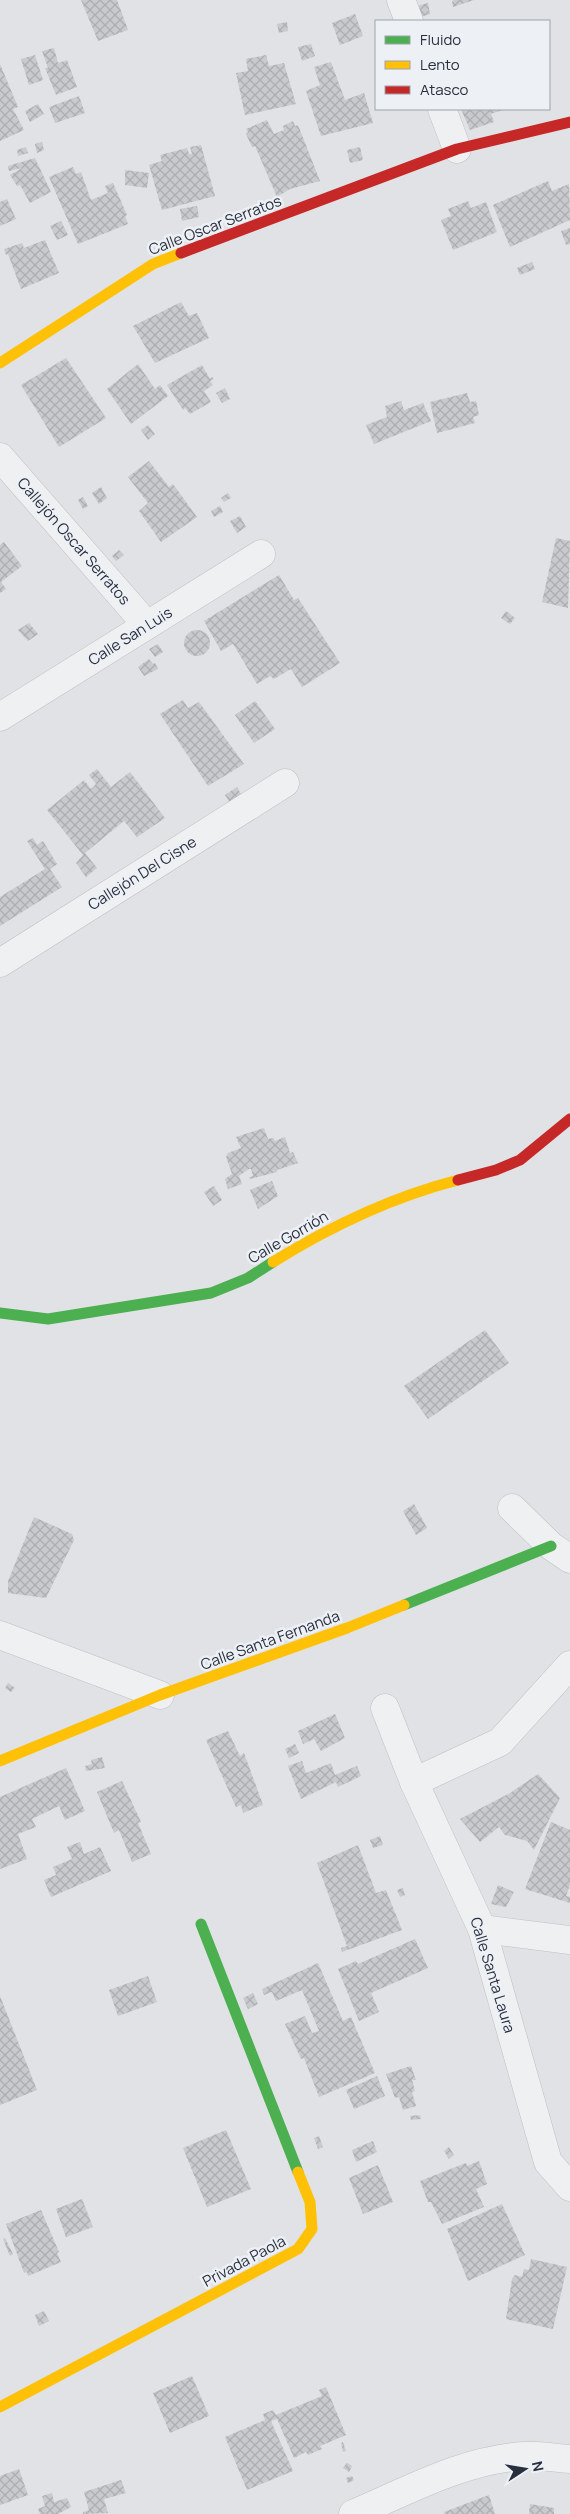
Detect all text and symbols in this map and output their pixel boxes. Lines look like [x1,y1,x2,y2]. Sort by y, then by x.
legend [375,20,550,110]
text: Fluido [420,29,461,50]
text: Lento [420,54,460,75]
text: Atasco [420,79,468,100]
street label: Calle Oscar Serratos [146,190,285,260]
street label: Callejón Oscar Serratos [13,473,135,609]
street label: Calle San Luis [84,602,176,670]
street label: Callejón Del Cisne [84,831,201,915]
street label: Calle Gorrión [244,1206,332,1268]
street label: Calle Santa Fernanda [198,1605,342,1675]
street label: Calle Santa Laura [465,1915,521,2035]
street label: Privada Paola [199,2230,289,2292]
north arrow [500,2444,550,2494]
text: N [528,2459,549,2473]

